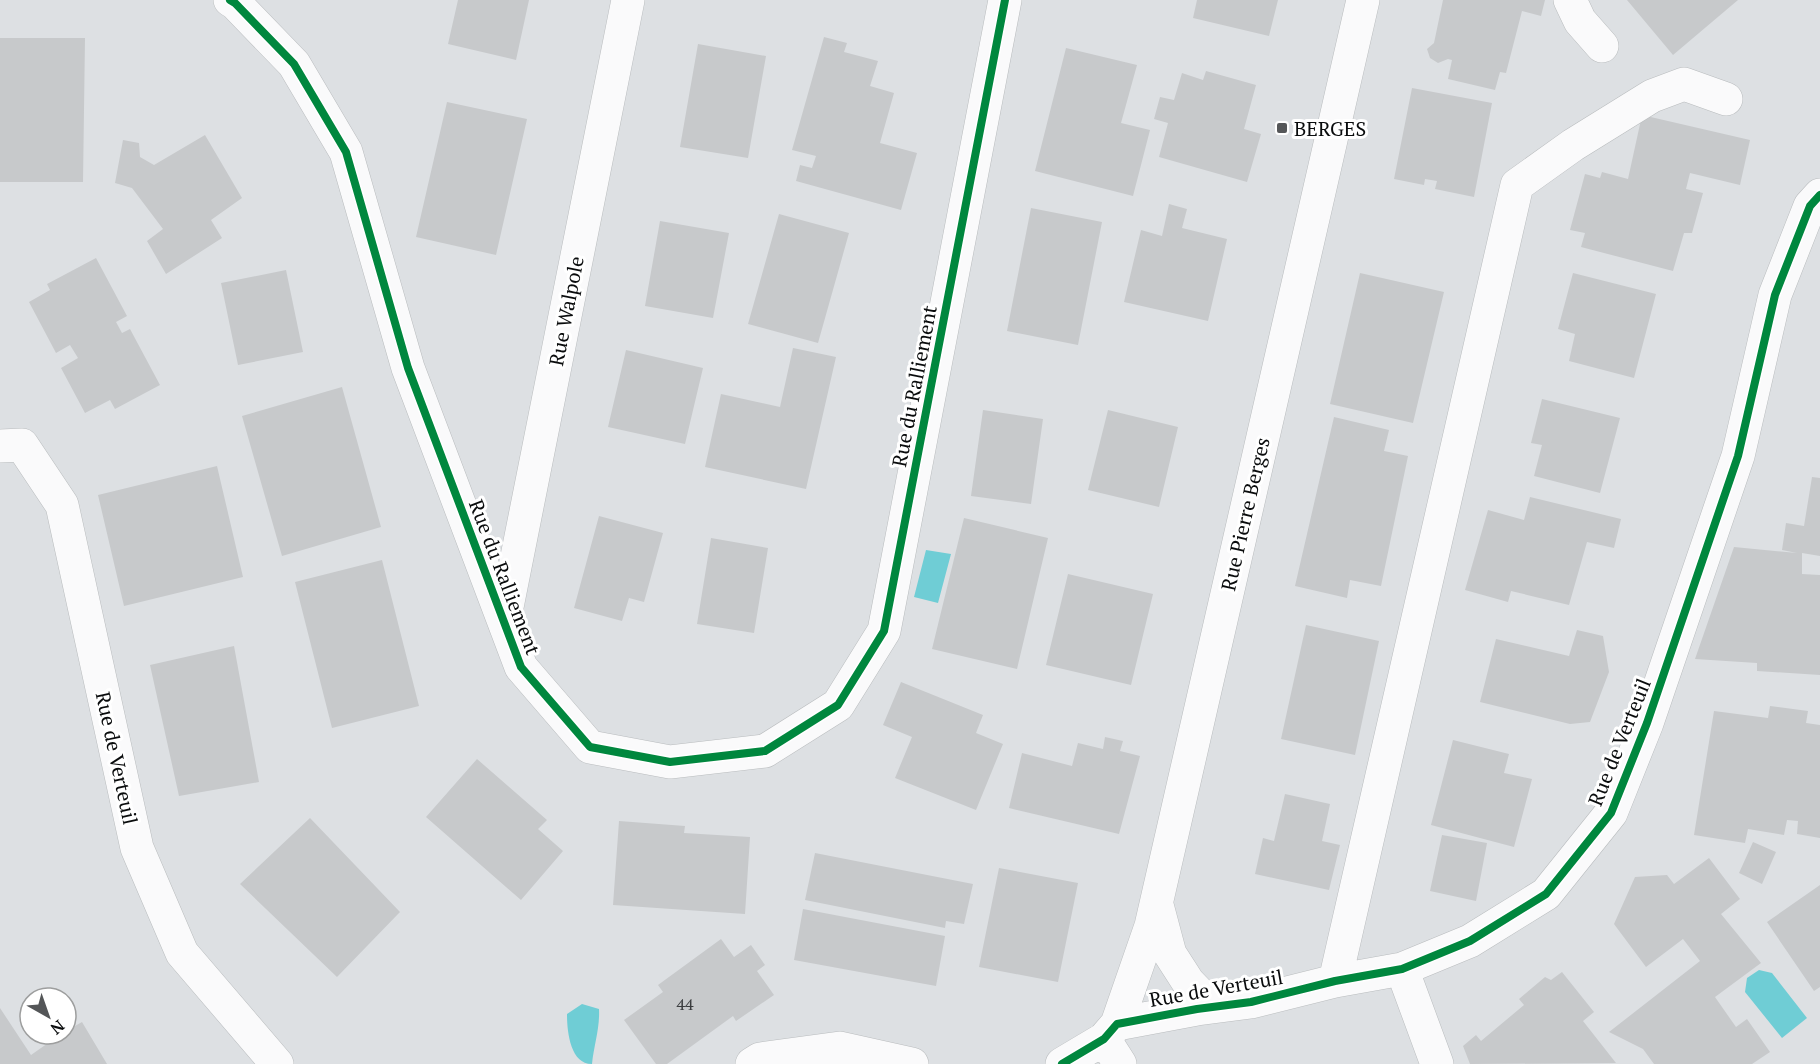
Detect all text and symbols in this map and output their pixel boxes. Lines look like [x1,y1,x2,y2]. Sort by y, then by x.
place label: BERGES [1294,115,1366,142]
marker: BERGES [1275,121,1289,135]
street label: Rue Walpole [542,254,590,368]
street label: Rue du Ralliement [885,302,943,469]
street label: Rue Pierre Berges [1214,435,1276,593]
street label: Rue du Ralliement [463,496,547,659]
street label: Rue de Verteuil [1581,674,1657,810]
street label: Rue de Verteuil [90,689,144,827]
street label: Rue de Verteuil [1147,963,1285,1013]
north arrow [18,986,78,1046]
house number: 44 [676,993,694,1015]
text: N [46,1015,69,1040]

